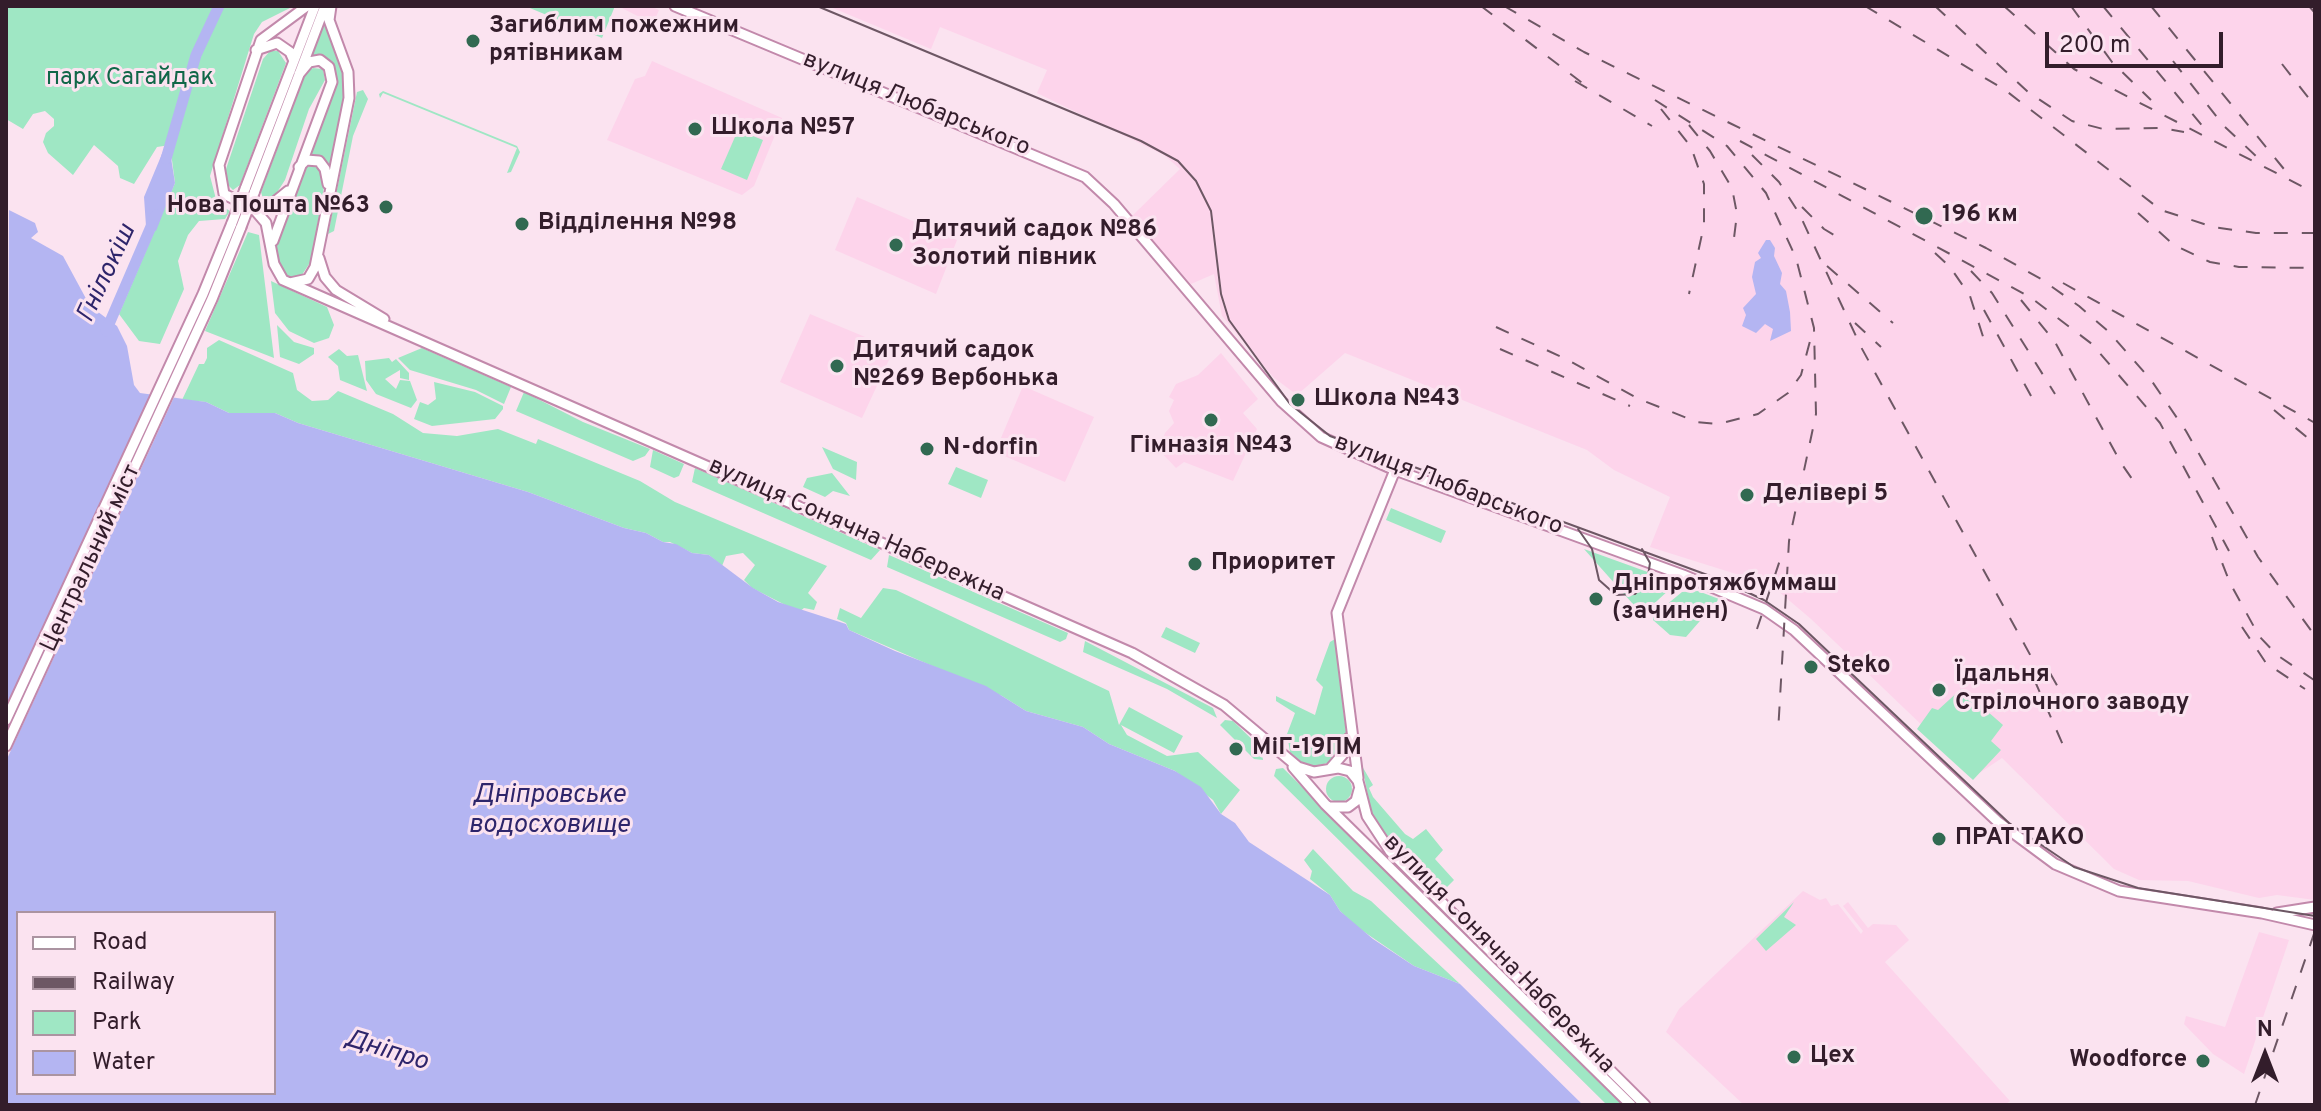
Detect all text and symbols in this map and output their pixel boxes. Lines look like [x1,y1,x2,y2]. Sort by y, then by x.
place label: Загиблим пожежним рятiвникам [489,13,739,69]
scale bar [2049,16,2227,66]
text: 200 m [2059,31,2130,61]
marker: Загиблим пожежним рятiвникам [464,32,482,50]
street label: вулиця Любарського [798,46,1034,164]
park label: парк Сагайдак [46,65,214,93]
place label: Школа №57 [711,115,855,143]
marker: Школа №57 [686,120,704,138]
place label: Нова Пошта №63 [167,193,370,221]
marker: Нова Пошта №63 [377,198,395,216]
place label: 196 км [1942,202,2018,230]
marker: 196 км [1913,205,1935,227]
place label: Відділення №98 [538,210,737,238]
marker: Відділення №98 [513,215,531,233]
place label: Дитячий садок №86 Золотий півник [912,217,1157,273]
water label: Гнілокіш [72,220,144,328]
marker: Дитячий садок №86 Золотий півник [887,236,905,254]
place label: Дитячий садок №269 Вербонька [853,338,1059,394]
marker: Дитячий садок №269 Вербонька [828,357,846,375]
place label: Школа №43 [1314,386,1460,414]
marker: Школа №43 [1289,391,1307,409]
marker: Гімназія №43 [1202,411,1220,429]
street label: вулиця Любарського [1330,429,1566,543]
place label: Гімназія №43 [1129,433,1293,461]
place label: N-dorfin [943,435,1038,463]
marker: N-dorfin [918,440,936,458]
street label: вулиця Сонячна Набережна [703,453,1009,609]
street label: Центральний міст [36,461,148,657]
place label: Делівері 5 [1763,481,1888,509]
marker: Делівері 5 [1738,486,1756,504]
place label: Приоритет [1211,550,1335,578]
marker: Приоритет [1186,555,1204,573]
place label: Дніпротяжбуммаш (зачинен) [1612,571,1837,627]
marker: Дніпротяжбуммаш (зачинен) [1587,590,1605,608]
place label: Steko [1827,653,1891,681]
marker: Steko [1802,658,1820,676]
place label: Їдальня Стрілочного заводу [1955,662,2189,718]
marker: Їдальня Стрілочного заводу [1930,681,1948,699]
place label: МіГ-19ПМ [1252,735,1362,763]
marker: МіГ-19ПМ [1227,740,1245,758]
water label: Дніпровське водосховище [468,781,630,842]
place label: ПРАТ ТАКО [1955,825,2084,853]
street label: вулиця Сонячна Набережна [1376,830,1620,1080]
marker: ПРАТ ТАКО [1930,830,1948,848]
legend [16,911,276,1095]
text: Road [92,928,148,958]
text: Railway [92,968,175,998]
text: Park [92,1008,142,1038]
north arrow [2225,1015,2305,1095]
text: N [2257,1017,2273,1044]
water label: Дніпро [341,1025,431,1079]
place label: Цех [1810,1043,1855,1071]
place label: Woodforce [2069,1047,2187,1075]
text: Water [92,1048,155,1078]
marker: Цех [1785,1048,1803,1066]
marker: Woodforce [2194,1052,2212,1070]

